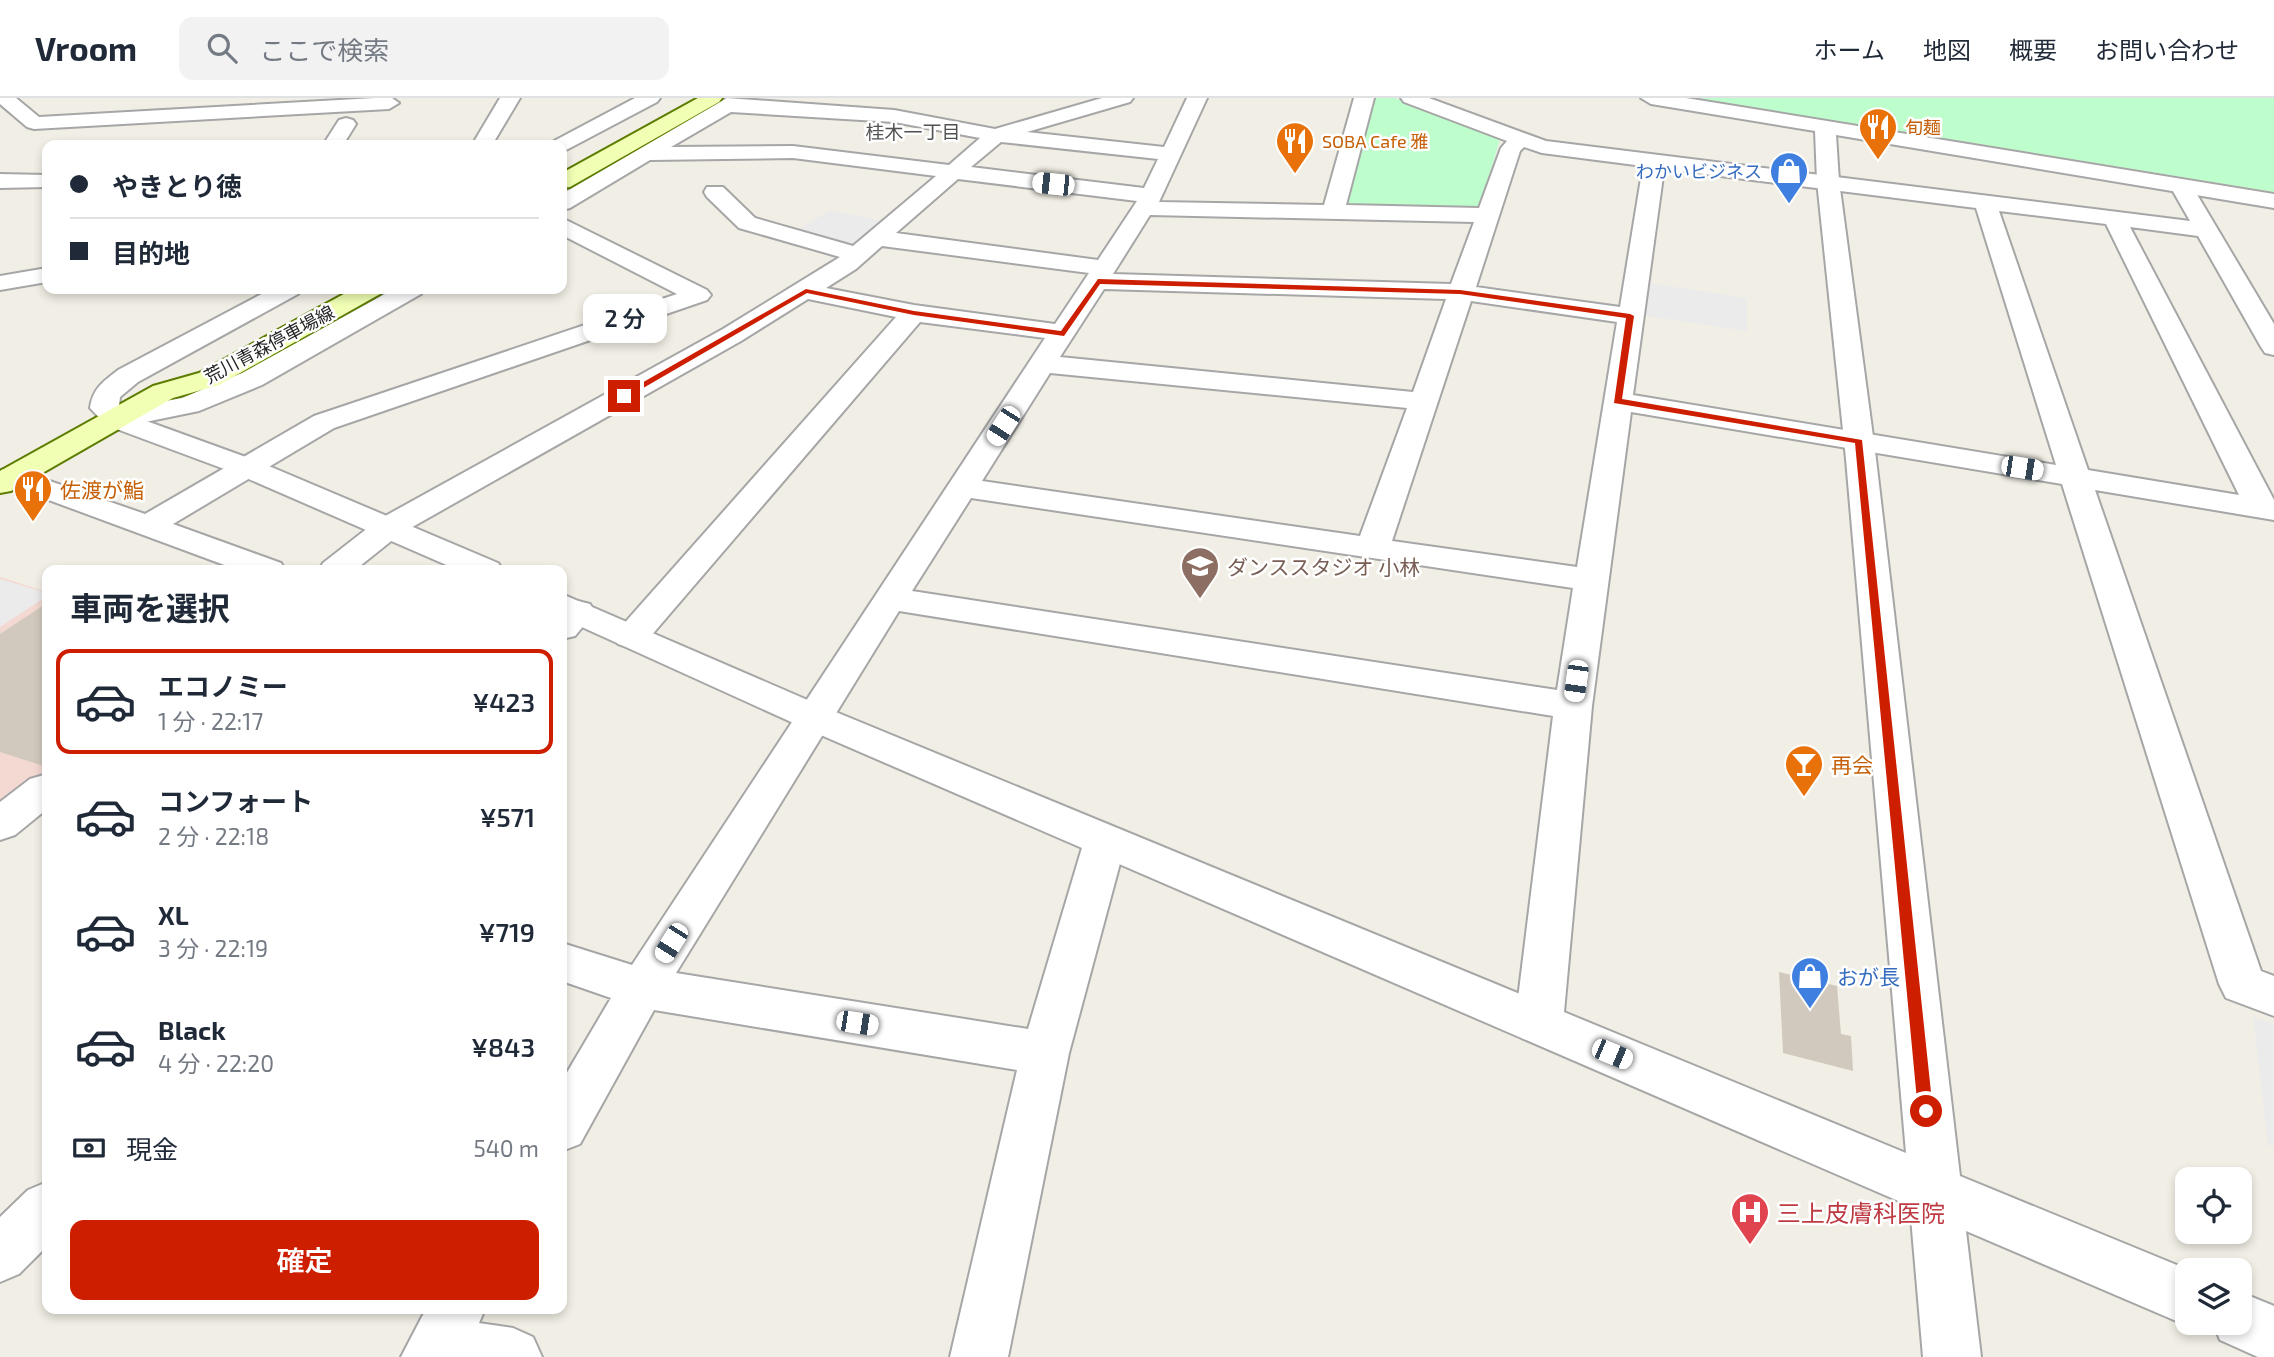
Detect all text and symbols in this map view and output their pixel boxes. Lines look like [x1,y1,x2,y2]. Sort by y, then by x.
search box [179,17,669,80]
text: Vroom [35,28,137,68]
icon: search [203,29,241,67]
text: ここで検索 [259,34,389,65]
text: ホーム [1814,35,1885,64]
text: 地図 [1923,35,1971,64]
text: 概要 [2009,35,2057,64]
text: お問い合わせ [2095,35,2239,64]
restaurant icon: 旬麺 [1857,106,1899,161]
place label: 旬麺 [1905,116,1941,138]
district label: 桂木一丁目 [865,120,961,143]
restaurant icon: SOBA Cafe 雅 [1274,120,1316,175]
place label: SOBA Cafe 雅 [1322,130,1429,152]
shop icon: わかいビジネス [1768,150,1810,205]
place label: わかいビジネス [1636,160,1762,182]
text: やきとり徳 [112,170,242,201]
car [1032,171,1075,197]
text: 目的地 [112,237,190,268]
callout: 2 分 [582,294,666,344]
street label: 荒川青森停車場線 [200,300,338,388]
text: 2 分 [604,304,646,332]
route end [608,380,640,412]
car [983,403,1024,449]
car [2000,454,2045,482]
restaurant icon: 佐渡が鮨 [12,468,54,523]
place label: 佐渡が鮨 [60,477,144,502]
school or university icon: ダンススタジオ 小林 [1179,545,1221,600]
place label: ダンススタジオ 小林 [1227,554,1420,579]
text: 車両を選択 [70,588,230,626]
car [1563,659,1590,703]
icon: car [74,670,137,733]
text: エコノミー [158,670,288,701]
text: ¥423 [472,686,535,717]
text: 1 分 · 22:17 [158,707,263,735]
bar icon: 再会 [1783,743,1825,798]
place label: 再会 [1831,752,1873,777]
icon: car [74,785,137,848]
text: コンフォート [158,785,313,816]
text: ¥571 [480,801,535,832]
text: 2 分 · 22:18 [158,822,269,850]
text: XL [158,899,189,930]
icon: car [74,900,137,963]
text: ¥719 [479,916,535,947]
car [651,920,692,966]
text: 3 分 · 22:19 [158,934,268,962]
shop icon: おが長 [1789,955,1831,1010]
place label: おが長 [1837,964,1900,989]
car [835,1009,880,1037]
text: Black [158,1014,226,1045]
icon: car [74,1015,137,1078]
text: ¥843 [471,1031,535,1062]
car [1589,1036,1636,1072]
text: 4 分 · 22:20 [158,1049,274,1077]
route start [1910,1095,1942,1127]
icon: cash [70,1129,108,1167]
text: 現金 [126,1133,178,1164]
text: 540 m [473,1134,539,1162]
map controls [2175,1167,2252,1335]
button: locate [2175,1167,2252,1244]
hospital icon: 三上皮膚科医院 [1729,1191,1771,1246]
place label: 三上皮膚科医院 [1777,1198,1945,1227]
button: 確定 [70,1220,539,1300]
button: layers [2175,1258,2252,1335]

